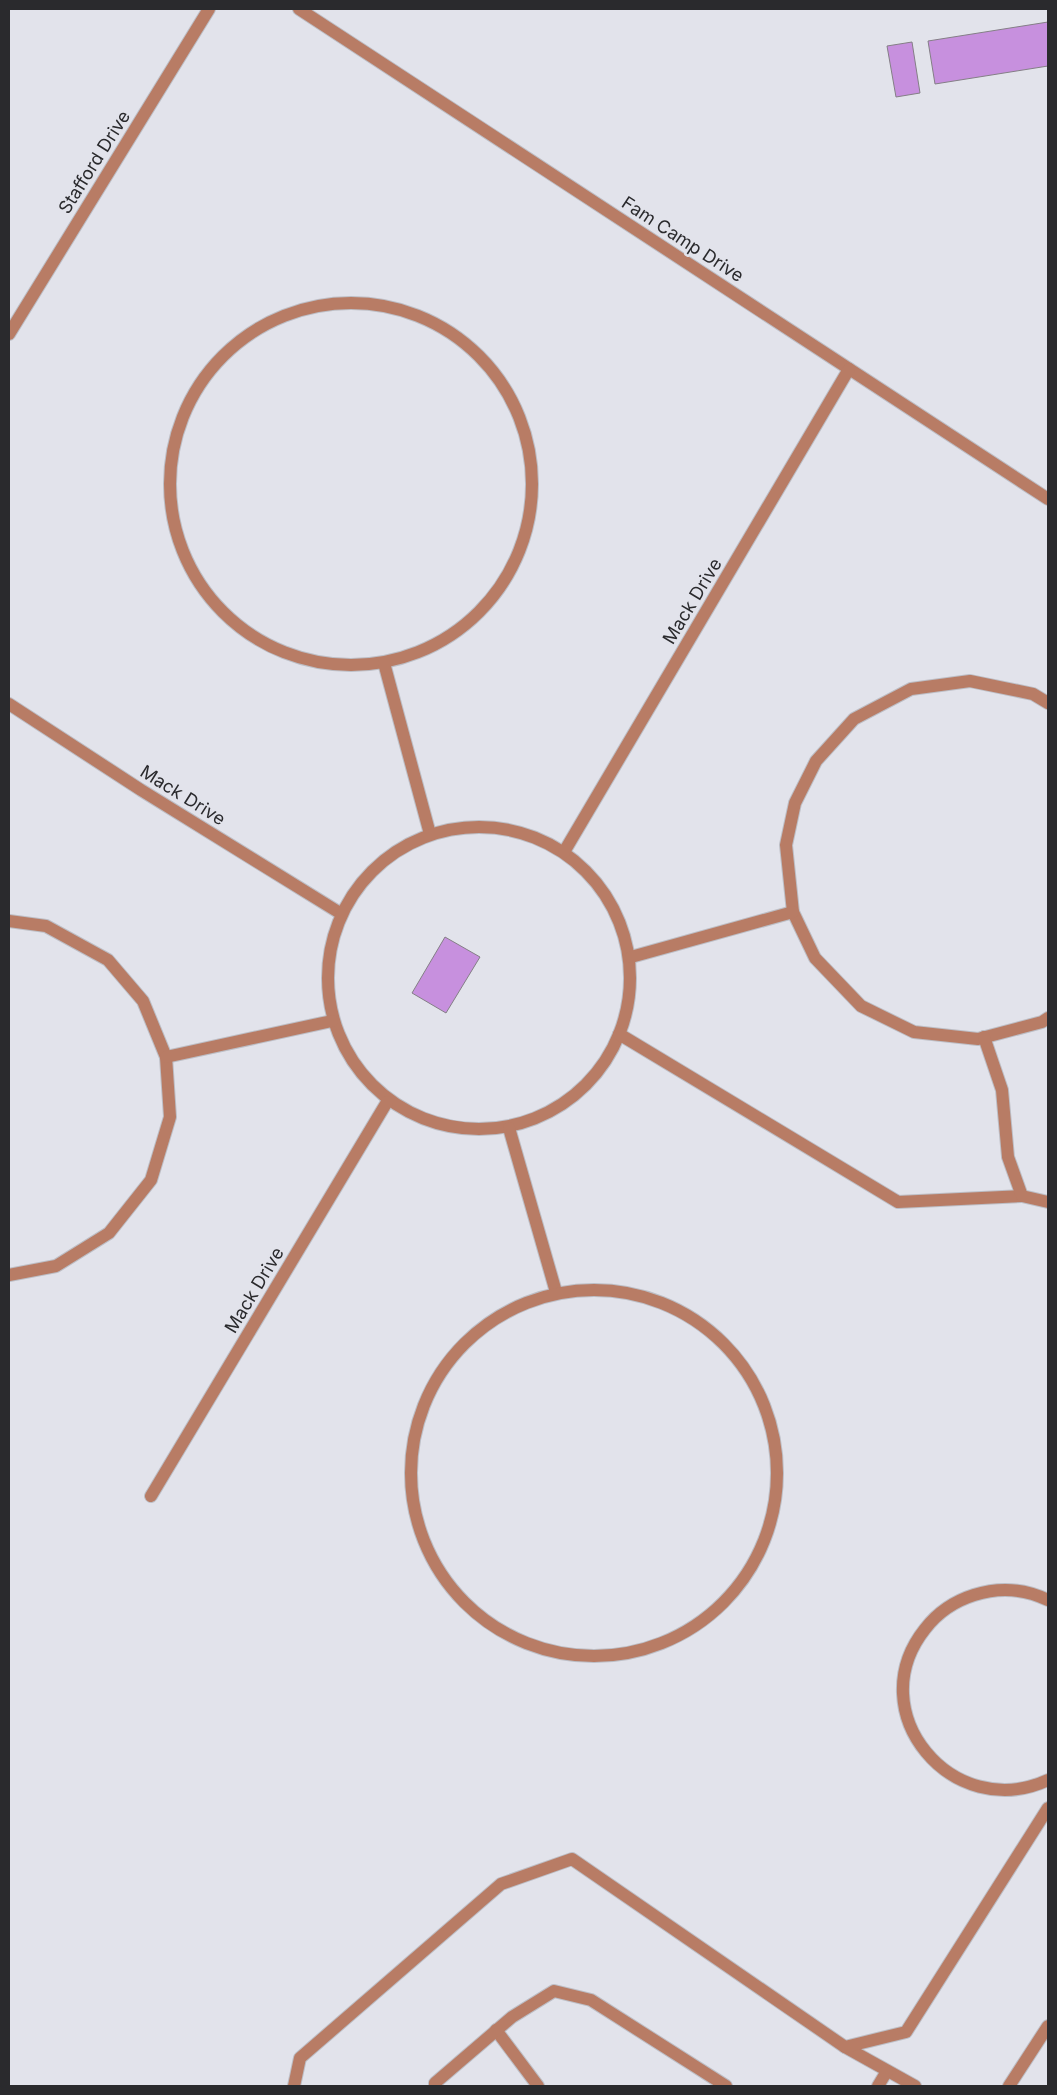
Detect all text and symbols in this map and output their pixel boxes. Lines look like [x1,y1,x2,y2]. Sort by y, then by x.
street label: Stafford Drive [54,107,134,217]
street label: Fam Camp Drive [618,192,748,286]
street label: Mack Drive [658,554,726,648]
street label: Mack Drive [137,761,229,829]
street label: Mack Drive [220,1243,288,1337]

